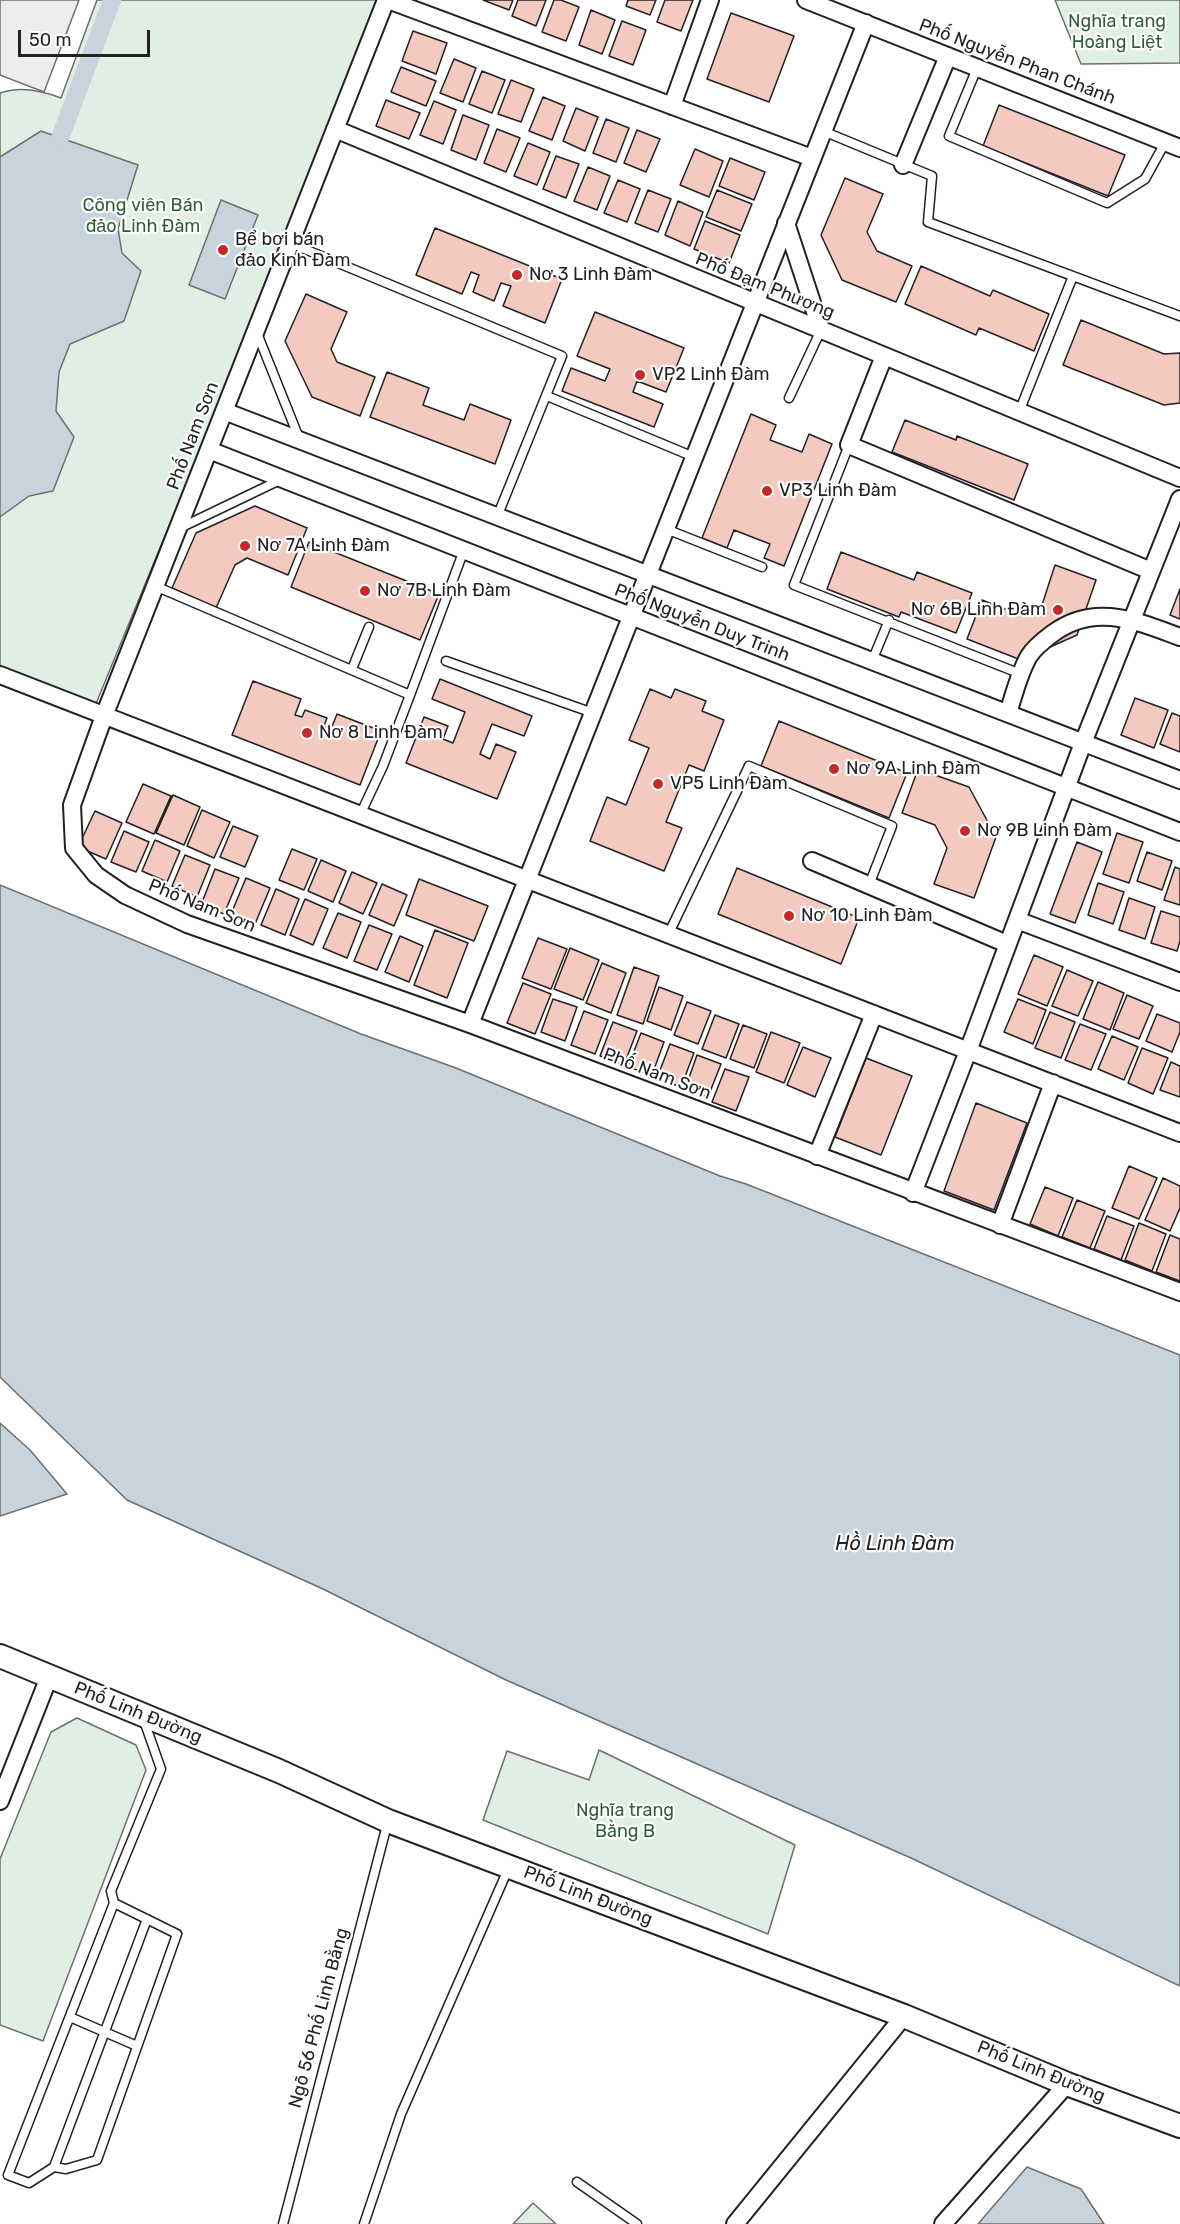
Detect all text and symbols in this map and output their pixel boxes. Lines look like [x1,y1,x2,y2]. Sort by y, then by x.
park label: Nghĩa trang Hoàng Liệt [1068,11,1166,54]
street label: Phố Nguyễn Phan Chánh [916,14,1118,110]
scale bar [21,18,153,56]
text: 50 m [29,29,72,51]
park label: Công viên Bán đảo Linh Đàm [83,195,203,238]
place label: Bể bơi bán đảo Kinh Đàm [235,229,350,272]
marker: Bể bơi bán đảo Kinh Đàm [216,243,230,257]
street label: Phố Đạm Phương [692,248,838,324]
place label: Nơ 3 Linh Đàm [529,264,652,286]
marker: Nơ 3 Linh Đàm [510,268,524,282]
place label: VP2 Linh Đàm [652,364,770,386]
marker: VP2 Linh Đàm [633,368,647,382]
street label: Phố Nam Sơn [162,379,224,493]
place label: VP3 Linh Đàm [779,480,897,502]
marker: VP3 Linh Đàm [760,484,774,498]
place label: Nơ 7A Linh Đàm [257,535,390,557]
marker: Nơ 7A Linh Đàm [238,539,252,553]
place label: Nơ 7B Linh Đàm [377,580,511,602]
street label: Phố Nguyễn Duy Trinh [611,580,793,666]
marker: Nơ 7B Linh Đàm [358,584,372,598]
place label: Nơ 6B Linh Đàm [911,599,1046,621]
marker: Nơ 6B Linh Đàm [1051,603,1065,617]
place label: Nơ 8 Linh Đàm [319,722,443,744]
marker: Nơ 8 Linh Đàm [300,726,314,740]
place label: Nơ 9A Linh Đàm [846,758,980,780]
marker: Nơ 9A Linh Đàm [827,762,841,776]
place label: VP5 Linh Đàm [670,773,788,795]
marker: VP5 Linh Đàm [651,777,665,791]
place label: Nơ 9B Linh Đàm [977,820,1112,842]
marker: Nơ 9B Linh Đàm [958,824,972,838]
street label: Phố Nam Sơn [145,875,259,937]
place label: Nơ 10 Linh Đàm [801,905,933,927]
marker: Nơ 10 Linh Đàm [782,909,796,923]
street label: Phố Nam Sơn [600,1043,714,1105]
water label: Hồ Linh Đàm [835,1532,955,1556]
street label: Phố Linh Đường [71,1677,205,1749]
park label: Nghĩa trang Bằng B [576,1800,674,1842]
street label: Phố Linh Đường [521,1862,655,1930]
street label: Ngõ 56 Phố Linh Bằng [285,1926,353,2110]
street label: Phố Linh Đường [974,2036,1108,2108]

